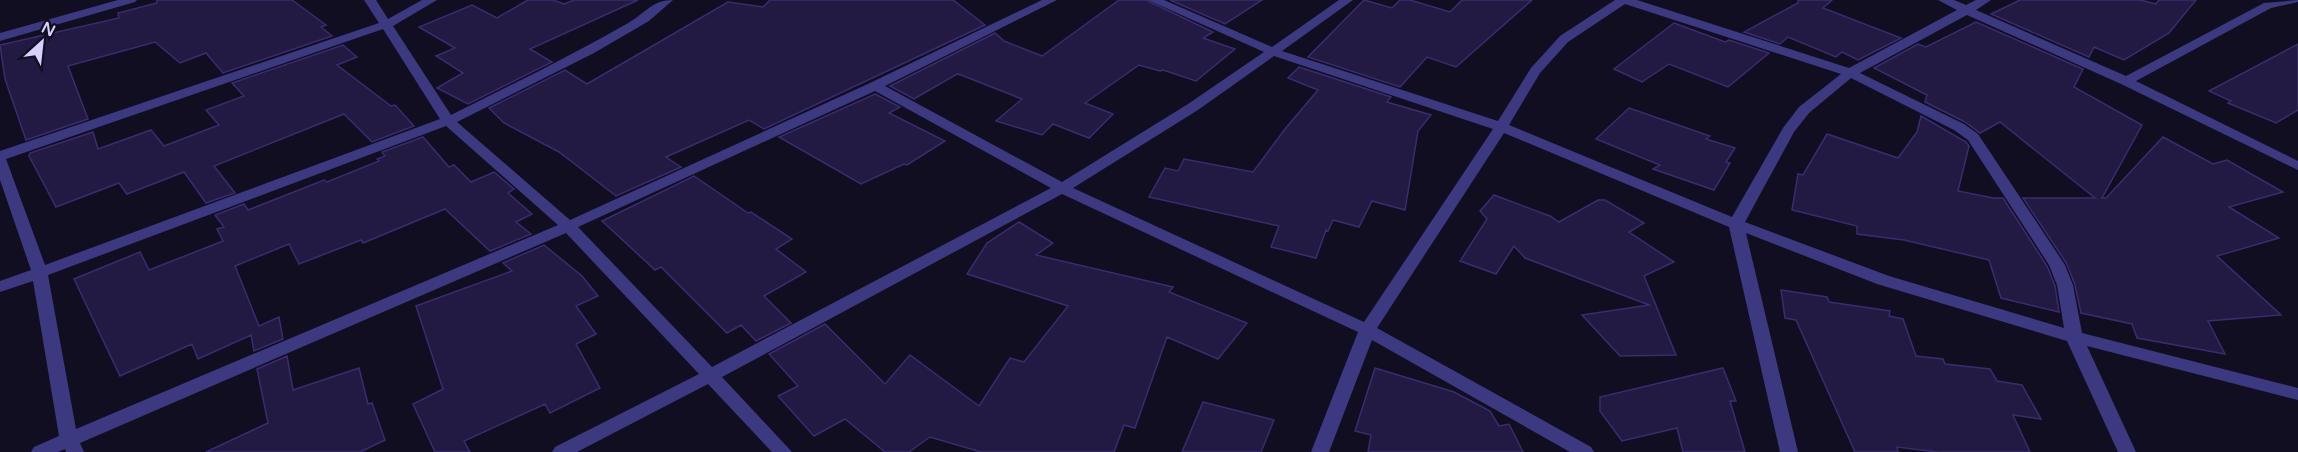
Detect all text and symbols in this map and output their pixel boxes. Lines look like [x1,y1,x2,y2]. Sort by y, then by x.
north arrow [12,12,72,72]
text: N [38,18,59,41]

